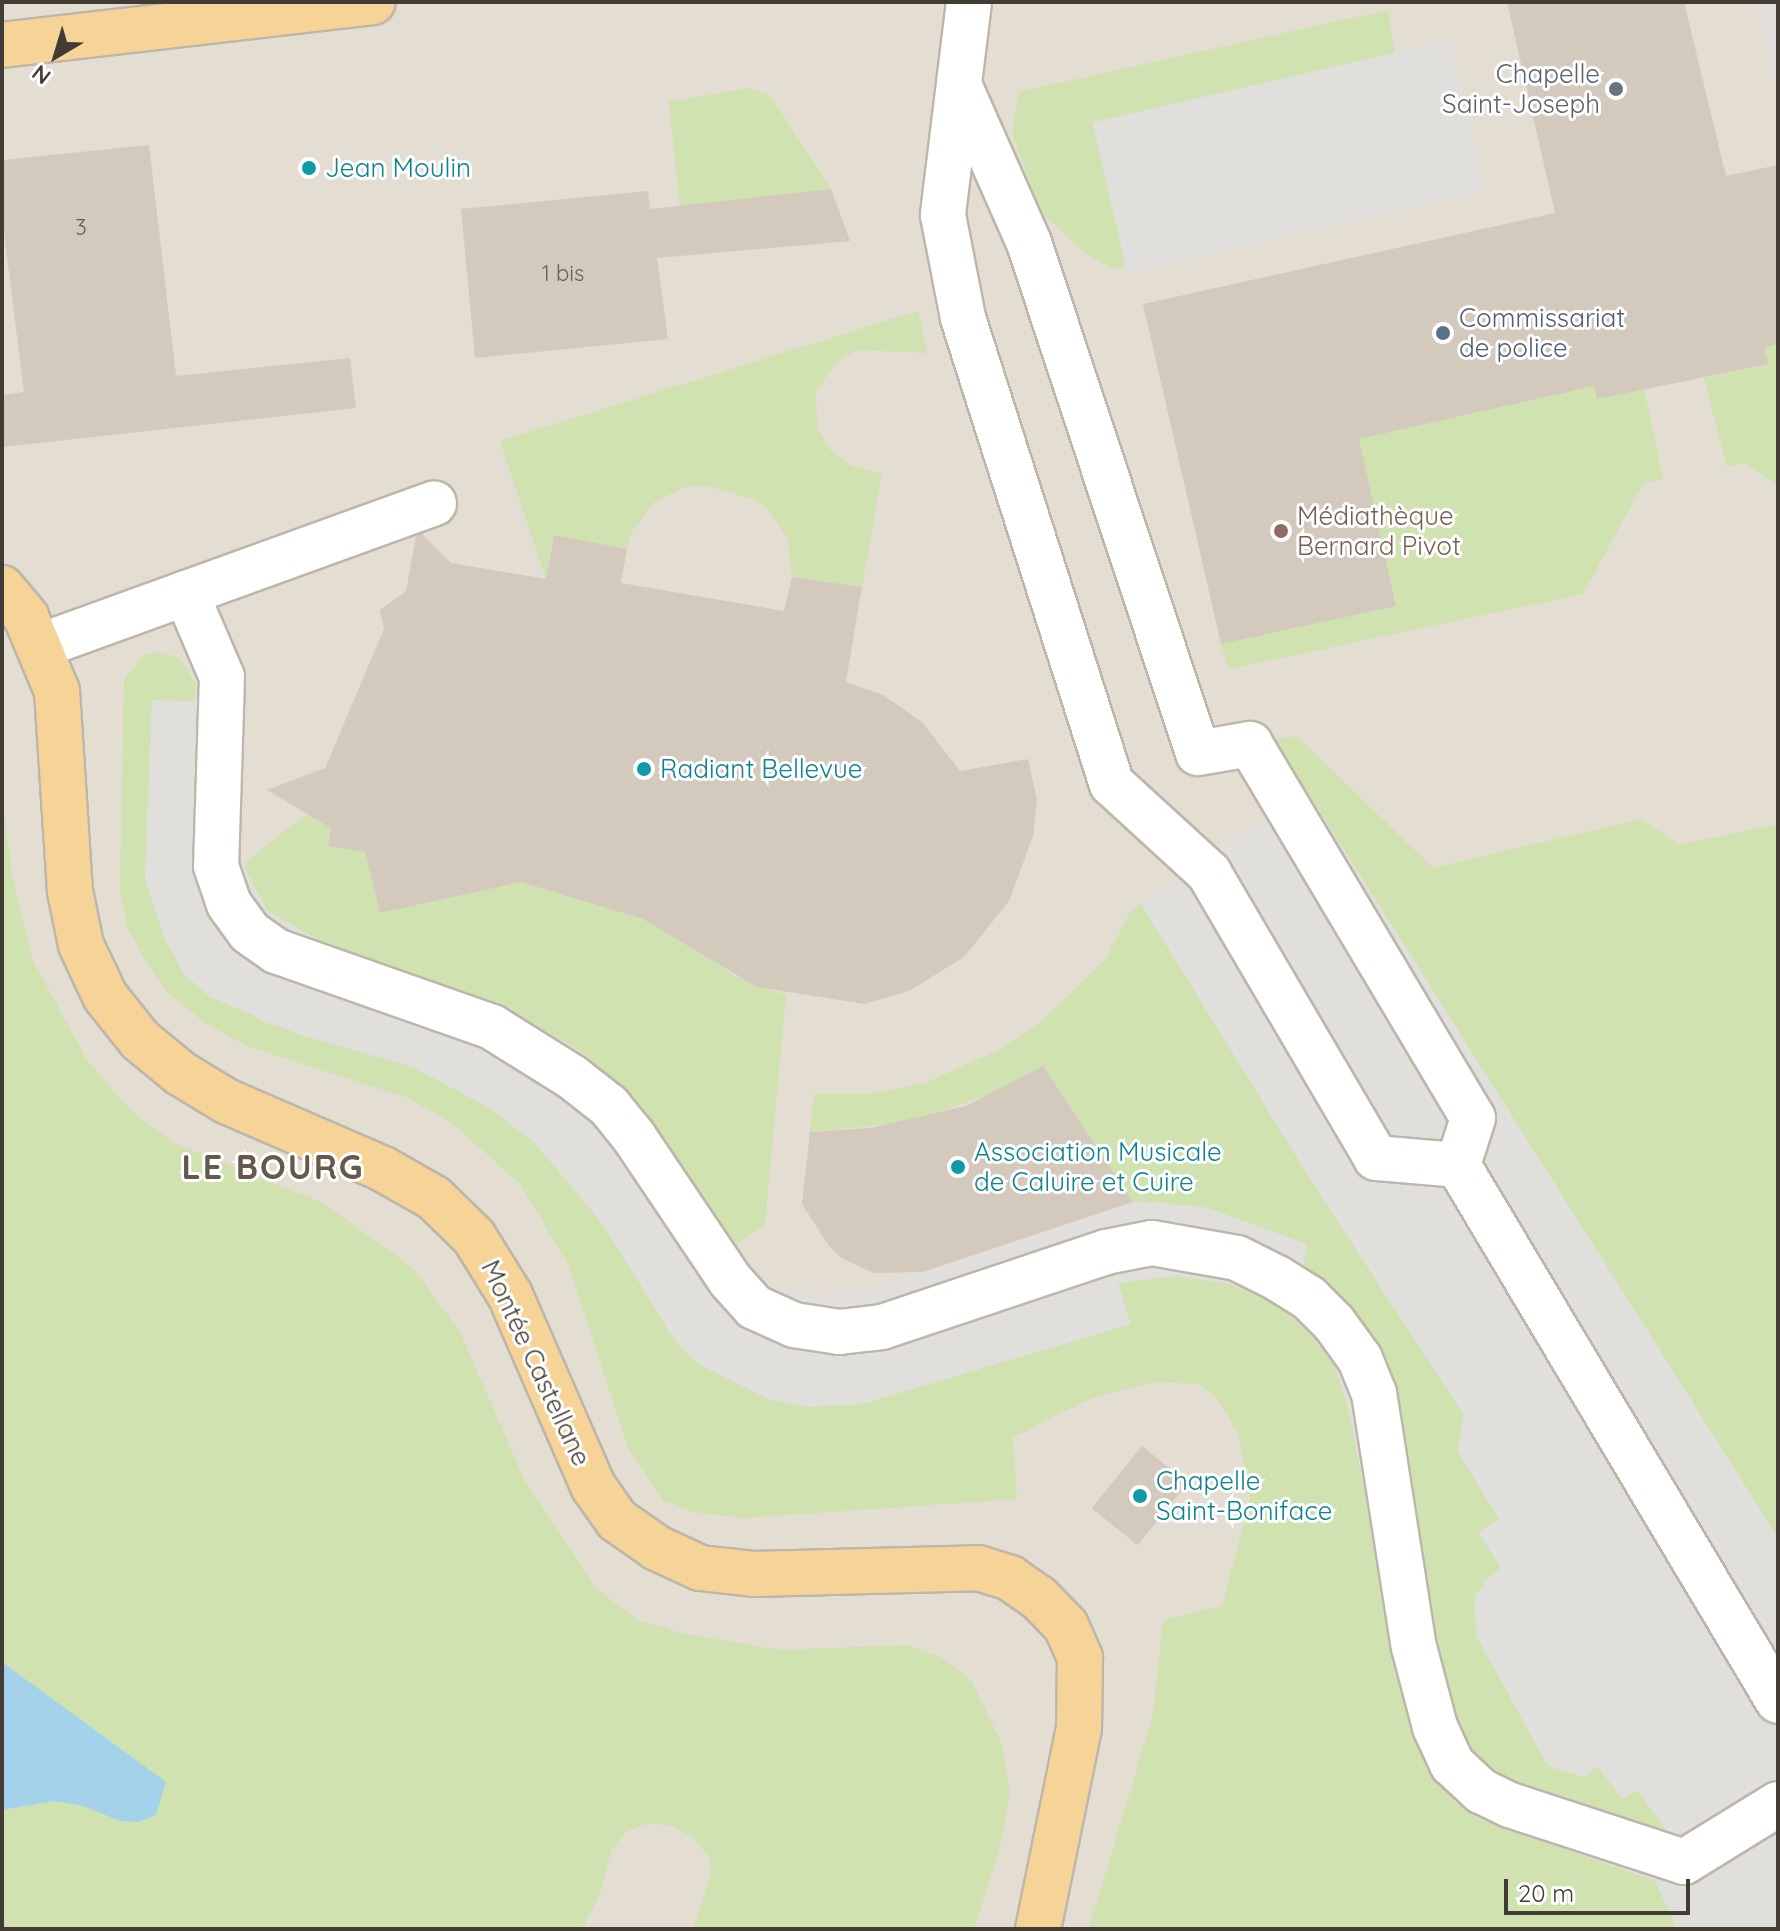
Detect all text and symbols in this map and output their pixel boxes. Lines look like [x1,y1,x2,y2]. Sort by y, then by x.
north arrow [16,16,96,96]
place label: Chapelle Saint-Joseph [1442,58,1600,120]
text: N [26,59,56,91]
marker: Chapelle Saint-Joseph [1607,80,1625,98]
place label: Jean Moulin [325,152,471,184]
marker: Jean Moulin [300,159,318,177]
house number: 3 [75,215,87,241]
house number: 1 bis [542,261,584,287]
place label: Commissariat de police [1459,302,1625,364]
marker: Commissariat de police [1434,324,1452,342]
place label: Médiathèque Bernard Pivot [1297,500,1461,562]
marker: Médiathèque Bernard Pivot [1272,522,1290,540]
place label: Radiant Bellevue [660,753,862,785]
marker: Radiant Bellevue [635,760,653,778]
place label: Association Musicale de Caluire et Cuire [974,1136,1222,1198]
district label: LE BOURG [182,1147,364,1187]
marker: Association Musicale de Caluire et Cuire [949,1158,967,1176]
street label: Montée Castellane [475,1255,597,1471]
place label: Chapelle Saint-Boniface [1156,1465,1332,1526]
marker: Chapelle Saint-Boniface [1131,1487,1149,1505]
scale bar [1508,1863,1694,1913]
text: 20 m [1518,1878,1574,1908]

